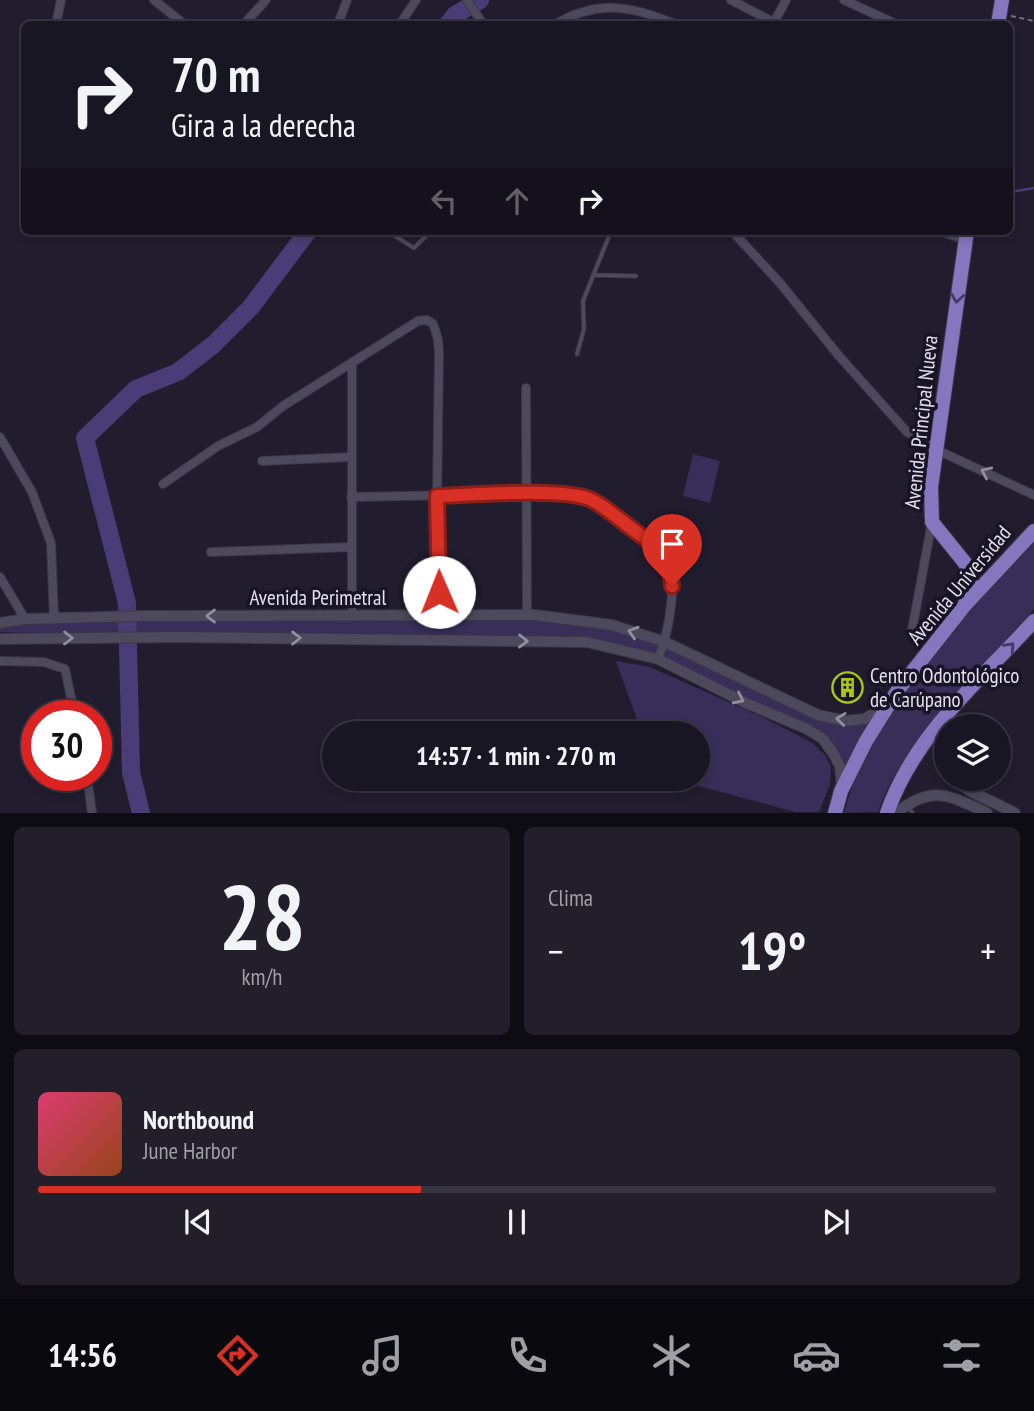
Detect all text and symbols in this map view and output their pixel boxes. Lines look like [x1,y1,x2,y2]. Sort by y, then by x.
text: 70 m [171,42,260,106]
icon: right [56,49,147,140]
text: Gira a la derecha [171,104,356,146]
icon: left [425,182,463,220]
icon: ahead [498,182,536,220]
icon: right [571,182,609,220]
one-way arrow [950,293,965,304]
street label: Avenida Principal Nueva [898,334,944,510]
one-way arrow [980,467,993,481]
pin [642,514,702,586]
street label: Avenida Universidad [901,520,1017,650]
icon: arrive [653,525,691,563]
position arrow [402,555,476,629]
street label: Avenida Perimetral [250,584,387,611]
one-way arrow [205,608,216,624]
one-way arrow [627,625,639,640]
one-way arrow [63,630,74,646]
one-way arrow [291,630,301,646]
one-way arrow [518,633,529,649]
one-way arrow [1002,642,1014,655]
place label: Centro Odontológico de Carúpano [870,662,1019,713]
building icon: Centro Odontológico de Carúpano [830,670,864,704]
one-way arrow [732,691,744,705]
speed limit sign: 30 [21,700,112,791]
one-way arrow [835,711,847,726]
map controls [934,714,1011,791]
button: layers [934,714,1011,791]
text: 14:57 · 1 min · 270 m [416,739,616,772]
text: 28 [219,857,306,975]
text: Clima [548,883,593,912]
text: 19° [738,917,806,984]
text: − [548,926,564,975]
text: + [980,926,996,975]
text: km/h [242,962,282,991]
text: Northbound [143,1103,254,1136]
text: June Harbor [143,1136,237,1165]
icon: previous [179,1203,217,1241]
icon: pause [498,1203,536,1241]
icon: next [817,1203,855,1241]
icon: directions [213,1331,262,1380]
icon: music [358,1331,407,1380]
icon: phone [503,1331,552,1380]
icon: climate [647,1331,696,1380]
icon: car [792,1331,841,1380]
icon: filters [937,1331,986,1380]
text: 14:56 [48,1334,117,1376]

